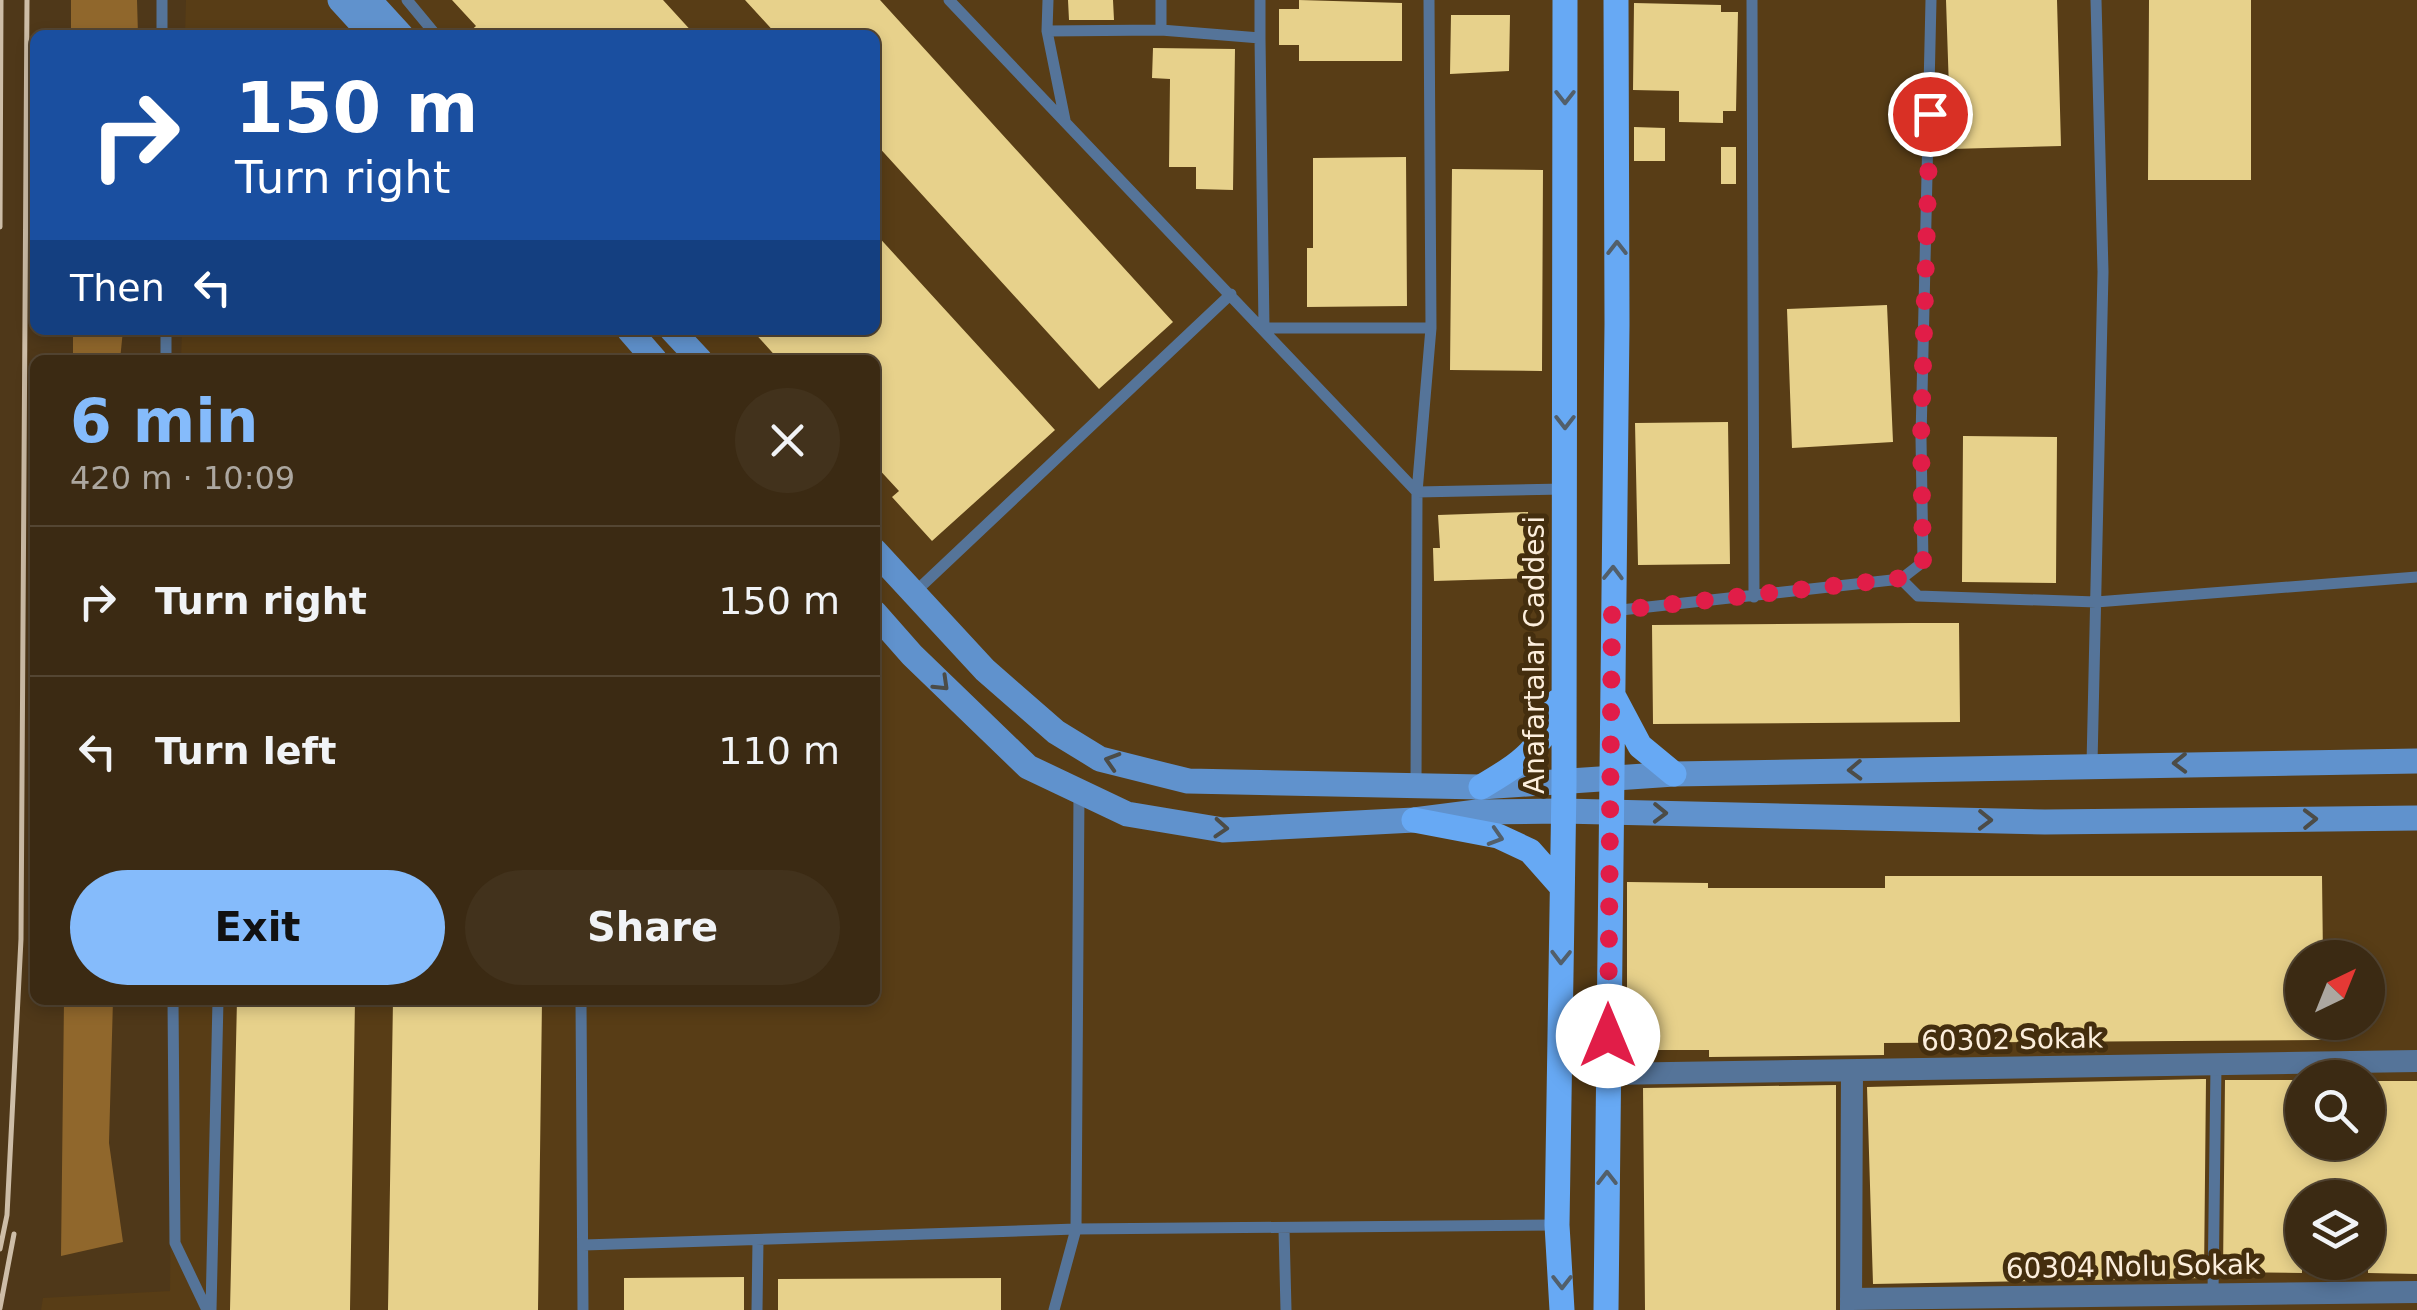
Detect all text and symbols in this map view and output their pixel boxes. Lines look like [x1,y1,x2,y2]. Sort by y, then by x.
text: 150 m [235,67,478,149]
icon: right [70,70,200,200]
pin [1888,72,1973,157]
icon: arrive [1903,87,1958,142]
one-way arrow [1554,90,1576,106]
text: Turn right [235,151,450,204]
one-way arrow [1606,239,1628,254]
icon: left [185,260,240,315]
text: Then [70,266,165,310]
text: 6 min [70,386,258,456]
button: close [735,388,840,493]
one-way arrow [1554,416,1576,431]
text: 420 m · 10:09 [70,459,295,497]
street label: Anafartalar Caddesi [1518,516,1551,794]
one-way arrow [1602,564,1623,580]
icon: right [70,574,125,629]
text: Turn right [155,579,367,623]
text: 150 m [718,579,840,623]
one-way arrow [930,672,948,690]
icon: left [70,724,125,779]
text: Turn left [155,729,336,773]
text: 110 m [718,729,840,773]
one-way arrow [1104,752,1121,773]
one-way arrow [2171,752,2186,774]
one-way arrow [1846,759,1862,780]
one-way arrow [1652,802,1668,823]
one-way arrow [2302,808,2318,830]
one-way arrow [1977,810,1993,831]
one-way arrow [1214,817,1230,838]
one-way arrow [1486,825,1503,846]
button: Exit [70,870,445,985]
button: Share [465,870,840,985]
north arrow [2285,940,2385,1040]
map controls [2285,940,2385,1280]
one-way arrow [1550,950,1571,966]
position arrow [1556,984,1660,1088]
street label: 60302 Sokak [1921,1021,2104,1058]
button: search [2285,1060,2385,1160]
one-way arrow [1596,1169,1618,1184]
button: layers [2285,1180,2385,1280]
street label: 60304 Nolu Sokak [2005,1248,2261,1285]
one-way arrow [1551,1276,1573,1291]

